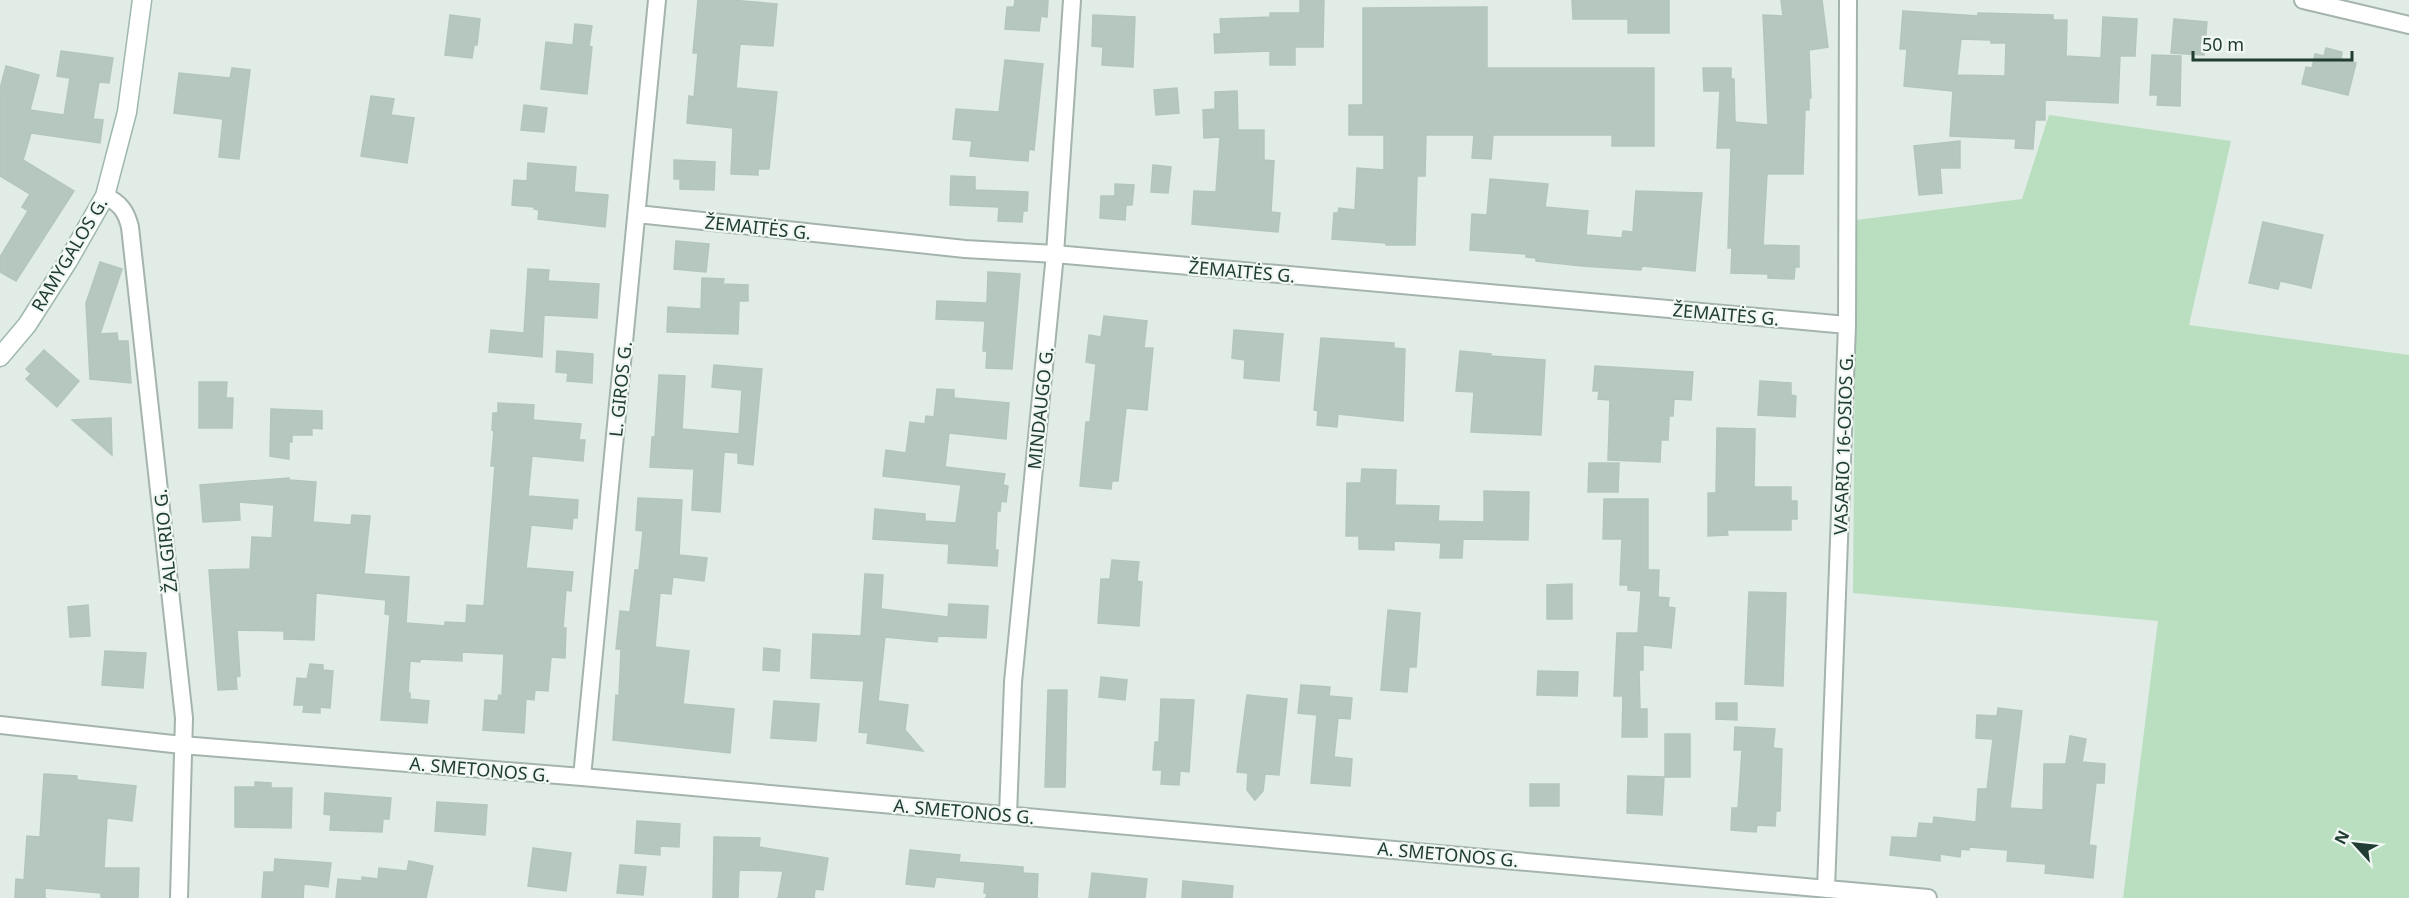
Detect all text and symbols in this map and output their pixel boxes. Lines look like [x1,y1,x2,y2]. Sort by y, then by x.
scale bar [2193,24,2352,62]
text: 50 m [2202,32,2244,56]
street label: RAMYGALOS G. [25,192,113,316]
street label: ŽEMAITĖS G. [704,209,812,245]
street label: ŽEMAITĖS G. [1188,254,1296,288]
street label: ŽEMAITĖS G. [1672,297,1780,331]
street label: L. GIROS G. [603,340,637,438]
street label: MINDAUGO G. [1022,345,1058,471]
street label: VASARIO 16-OSIOS G. [1828,353,1858,535]
street label: ŽALGIRIO G. [148,488,182,594]
street label: A. SMETONOS G. [409,751,551,787]
street label: A. SMETONOS G. [893,793,1035,829]
north arrow [2325,814,2385,874]
text: N [2329,826,2354,848]
street label: A. SMETONOS G. [1377,836,1519,872]

